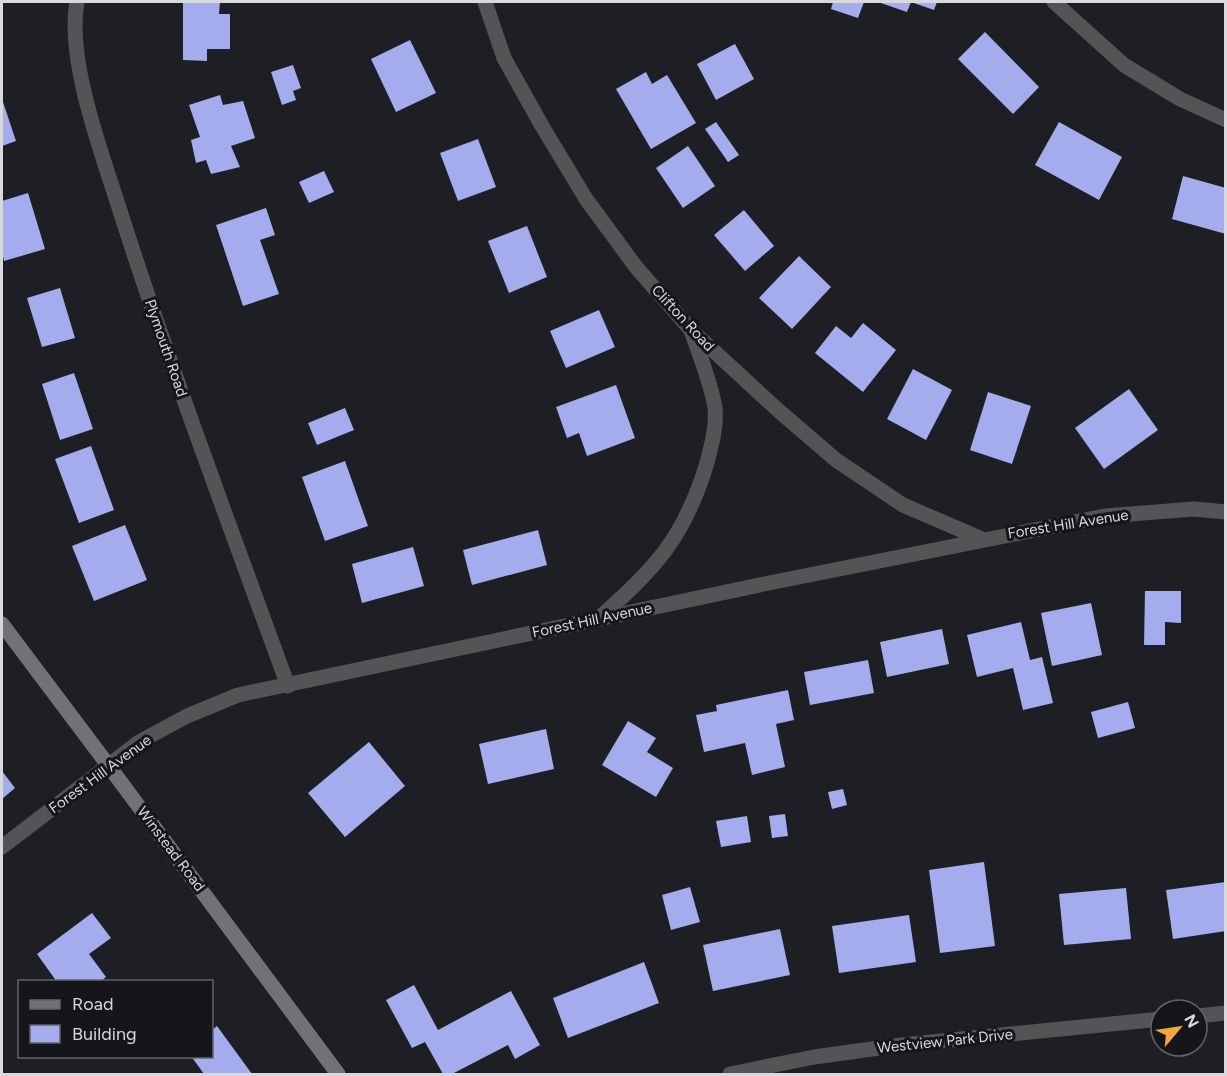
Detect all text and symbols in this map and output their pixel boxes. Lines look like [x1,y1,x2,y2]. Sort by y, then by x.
street label: Clifton Road [648,281,718,355]
street label: Plymouth Road [141,297,191,399]
street label: Forest Hill Avenue [1006,506,1130,542]
street label: Forest Hill Avenue [530,598,654,642]
street label: Forest Hill Avenue [45,731,155,817]
street label: Winstead Road [133,803,209,895]
legend [18,980,213,1058]
text: Road [72,993,113,1015]
north arrow [1149,998,1209,1058]
text: N [1180,1011,1203,1031]
text: Building [72,1023,137,1045]
street label: Westview Park Drive [876,1025,1014,1057]

